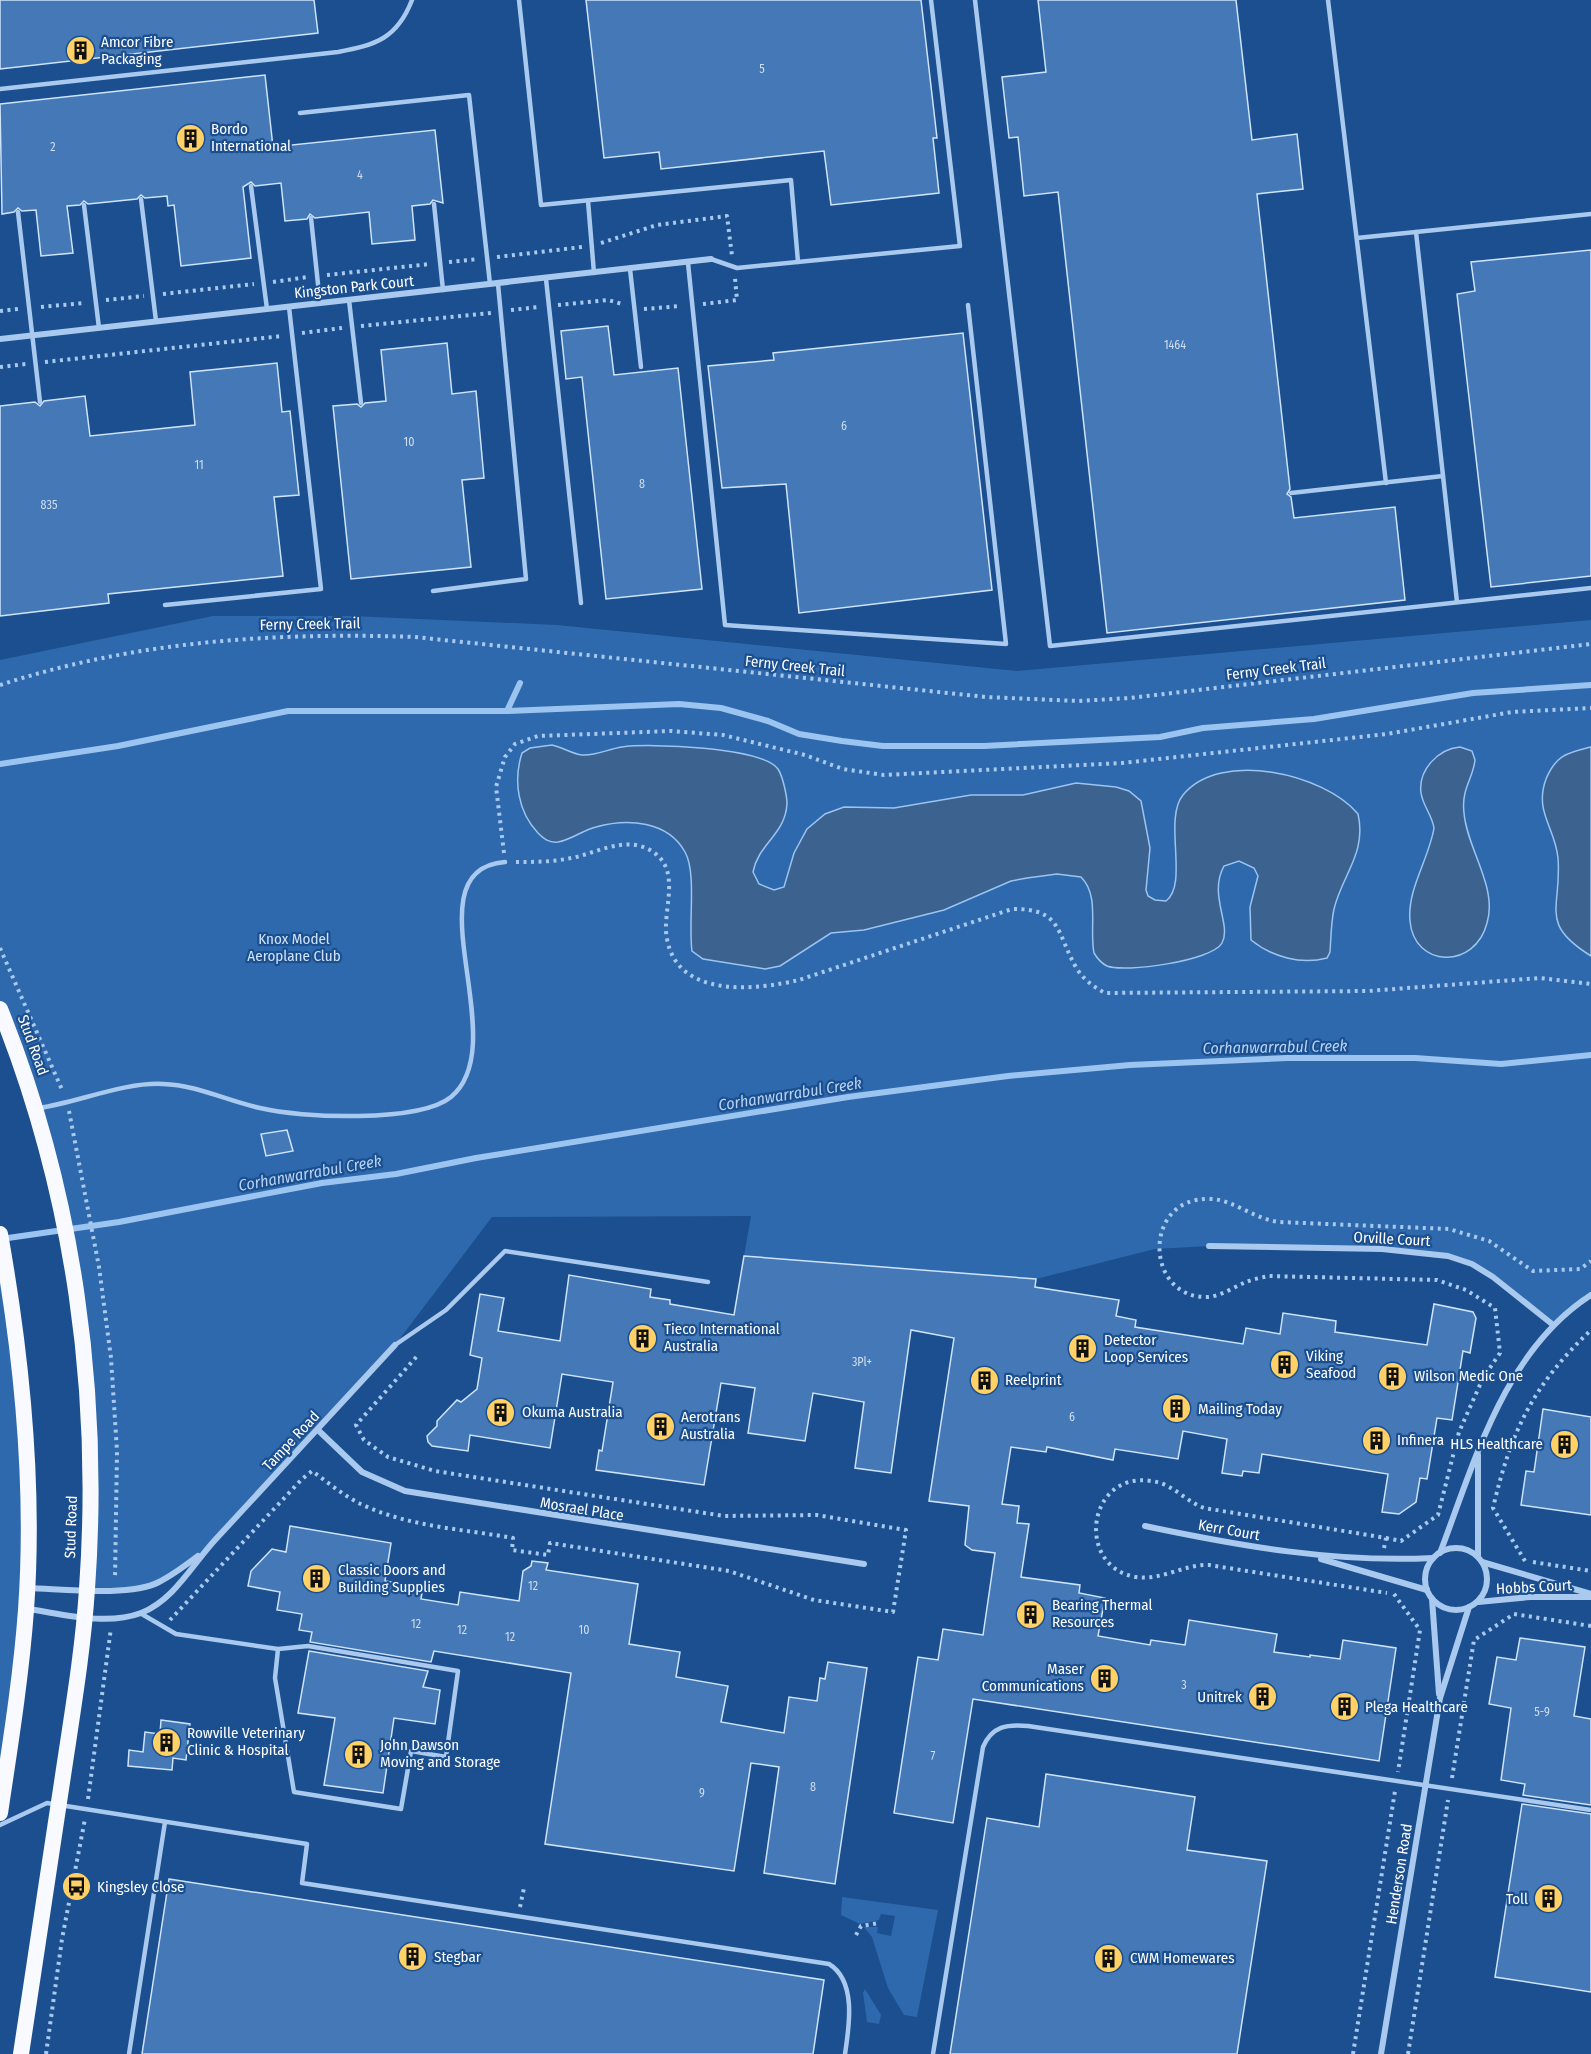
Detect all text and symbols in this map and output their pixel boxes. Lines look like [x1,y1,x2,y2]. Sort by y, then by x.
place label: Amcor Fibre Packaging [101,33,173,68]
building icon: Amcor Fibre Packaging [64,35,96,67]
house number: 5 [759,62,765,76]
place label: Bordo International [211,120,291,155]
building icon: Bordo International [174,122,206,154]
house number: 2 [50,140,56,154]
house number: 4 [357,168,363,182]
street label: Kingston Park Court [293,272,415,302]
house number: 1464 [1164,338,1186,352]
house number: 6 [841,419,847,433]
house number: 10 [404,435,414,449]
house number: 11 [194,458,204,472]
house number: 8 [639,477,645,491]
house number: 835 [41,498,58,512]
street label: Ferny Creek Trail [260,614,360,634]
street label: Ferny Creek Trail [744,652,846,680]
street label: Ferny Creek Trail [1225,654,1327,684]
park label: Knox Model Aeroplane Club [247,930,341,965]
street label: Stud Road [14,1012,52,1078]
water label: Corhanwarrabul Creek [1202,1036,1348,1058]
water label: Corhanwarrabul Creek [717,1073,863,1115]
water label: Corhanwarrabul Creek [237,1151,383,1195]
street label: Orville Court [1353,1228,1431,1250]
place label: Tieco International Australia [664,1320,780,1355]
building icon: Tieco International Australia [627,1322,659,1354]
place label: Detector Loop Services [1104,1331,1188,1366]
building icon: Detector Loop Services [1067,1333,1099,1365]
place label: Viking Seafood [1306,1347,1356,1382]
building icon: Viking Seafood [1269,1349,1301,1381]
house number: 3Pl+ [852,1355,872,1369]
building icon: Wilson Medic One [1377,1360,1409,1392]
building icon: Reelprint [968,1364,1000,1396]
place label: Wilson Medic One [1414,1367,1523,1385]
place label: Reelprint [1005,1371,1062,1389]
building icon: Mailing Today [1161,1393,1193,1425]
building icon: Okuma Australia [485,1396,517,1428]
place label: Mailing Today [1198,1400,1282,1418]
place label: Okuma Australia [522,1403,623,1421]
street label: Tampe Road [259,1407,323,1475]
place label: Aerotrans Australia [681,1408,740,1443]
building icon: Aerotrans Australia [644,1410,676,1442]
house number: 6 [1069,1410,1075,1424]
building icon: Infinera [1360,1424,1392,1456]
building icon: HLS Healthcare [1548,1428,1580,1460]
place label: Infinera [1397,1431,1444,1449]
place label: HLS Healthcare [1450,1435,1543,1453]
street label: Mosrael Place [539,1494,625,1524]
street label: Stud Road [61,1495,81,1559]
street label: Kerr Court [1197,1516,1261,1544]
place label: Classic Doors and Building Supplies [338,1561,446,1596]
building icon: Classic Doors and Building Supplies [301,1563,333,1595]
street label: Hobbs Court [1496,1576,1573,1598]
house number: 12 [528,1579,538,1593]
place label: Bearing Thermal Resources [1052,1596,1153,1631]
building icon: Bearing Thermal Resources [1015,1598,1047,1630]
house number: 12 [411,1617,421,1631]
house number: 12 [457,1623,467,1637]
house number: 10 [579,1623,589,1637]
house number: 12 [505,1630,515,1644]
place label: Maser Communications [982,1660,1085,1695]
building icon: Maser Communications [1089,1662,1121,1694]
house number: 3 [1181,1678,1187,1692]
building icon: Unitrek [1247,1681,1279,1713]
place label: Unitrek [1197,1688,1242,1706]
building icon: Plega Healthcare [1328,1691,1360,1723]
place label: Plega Healthcare [1365,1698,1468,1716]
house number: 5-9 [1534,1705,1550,1719]
place label: Rowville Veterinary Clinic & Hospital [187,1724,305,1759]
building icon: Rowville Veterinary Clinic & Hospital [150,1726,182,1758]
place label: John Dawson Moving and Storage [380,1736,500,1771]
building icon: John Dawson Moving and Storage [343,1738,375,1770]
house number: 7 [931,1749,936,1763]
house number: 8 [810,1780,816,1794]
house number: 9 [699,1786,705,1800]
street label: Henderson Road [1382,1822,1416,1926]
bus stop icon: Kingsley Close [60,1871,92,1903]
place label: Kingsley Close [97,1878,184,1896]
building icon: Toll [1533,1883,1565,1915]
place label: Toll [1506,1890,1528,1908]
building icon: Stegbar [397,1941,429,1973]
building icon: CWM Homewares [1093,1942,1125,1974]
place label: Stegbar [434,1948,482,1966]
place label: CWM Homewares [1130,1949,1235,1967]

